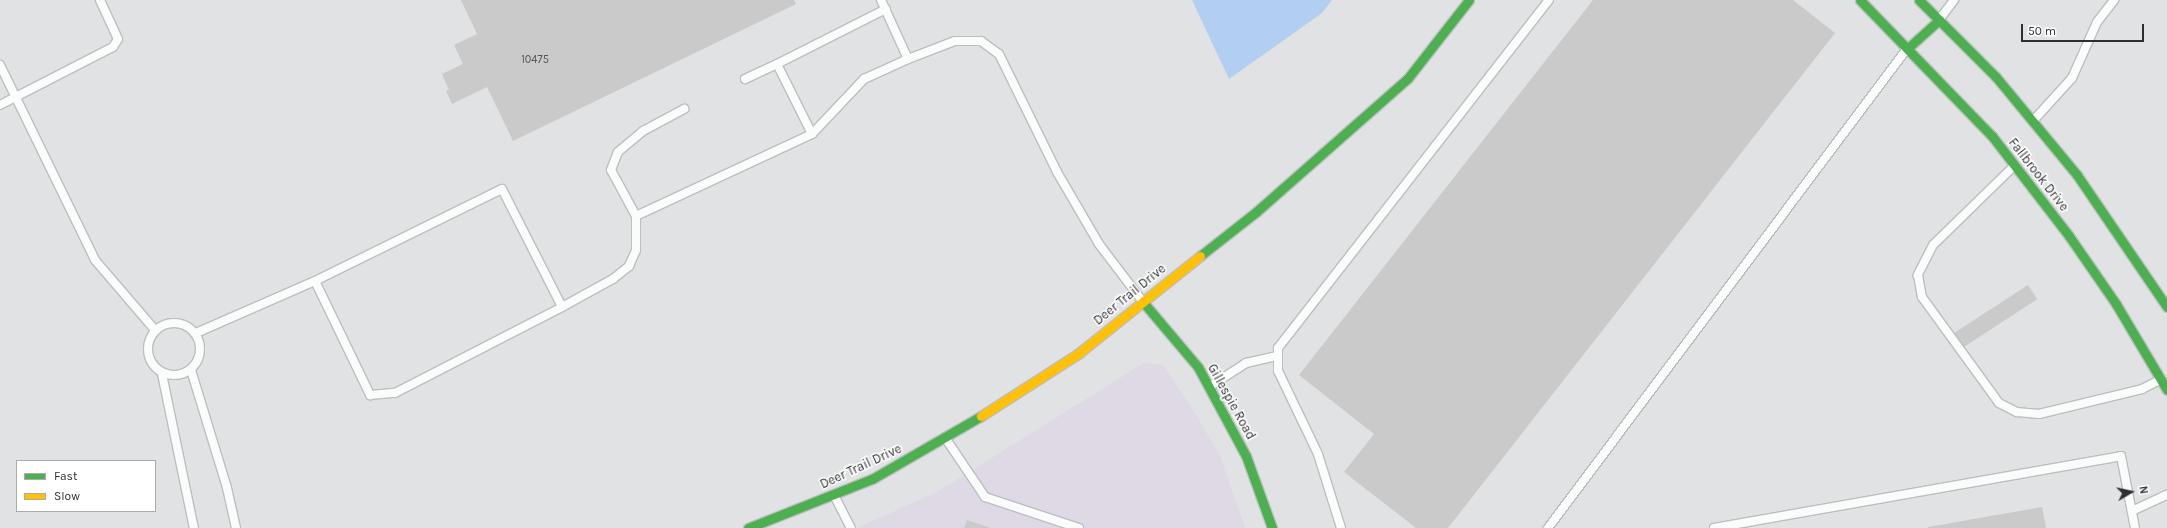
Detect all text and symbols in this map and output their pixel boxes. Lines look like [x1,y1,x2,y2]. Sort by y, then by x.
scale bar [2023,16,2146,42]
text: 50 m [2028,24,2056,38]
house number: 10475 [521,53,549,67]
street label: Fallbrook Drive [2005,135,2071,215]
street label: Deer Trail Drive [1091,261,1169,329]
street label: Gillespie Road [1204,361,1258,443]
street label: Deer Trail Drive [818,441,904,493]
legend [16,460,156,512]
text: Fast [54,469,77,483]
north arrow [2111,472,2151,512]
text: N [2136,485,2150,495]
text: Slow [54,489,80,503]

